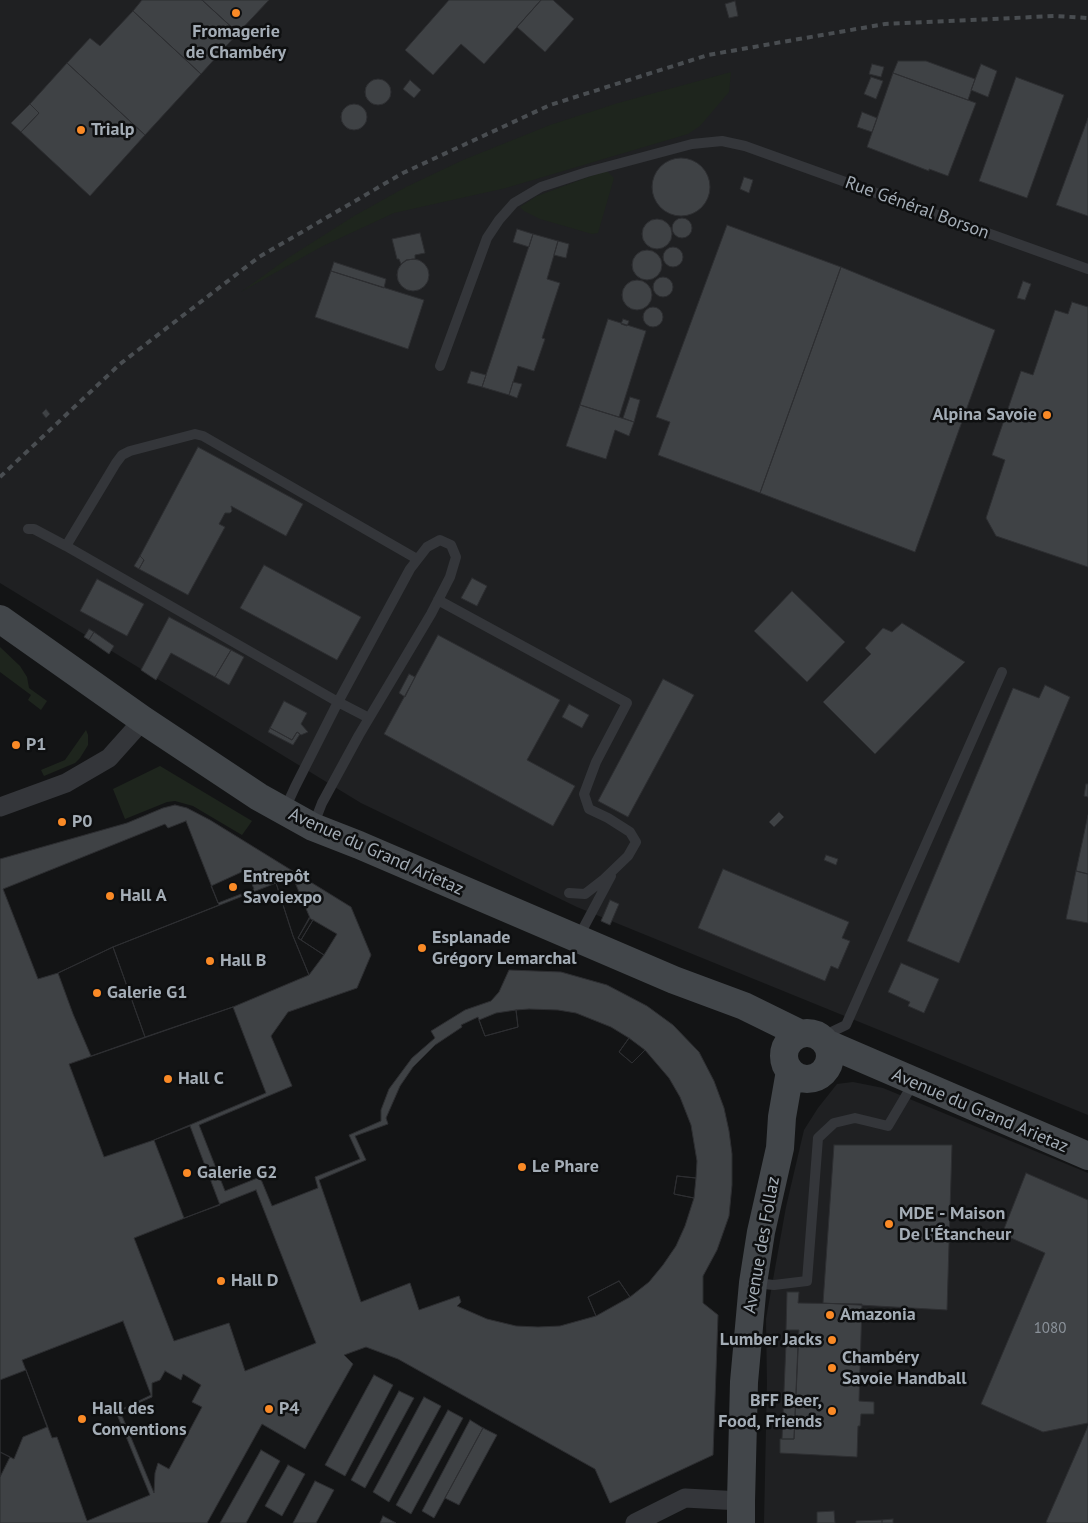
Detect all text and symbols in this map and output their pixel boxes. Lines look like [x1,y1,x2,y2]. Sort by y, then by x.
marker: Fromagerie de Chambéry [230,7,242,19]
place label: Fromagerie de Chambéry [186,21,286,64]
place label: Trialp [91,119,134,141]
marker: Trialp [75,124,87,136]
street label: Rue Général Borson [842,172,992,244]
place label: Alpina Savoie [932,404,1037,426]
marker: Alpina Savoie [1041,409,1053,421]
place label: P1 [26,734,47,756]
marker: P1 [10,739,22,751]
street label: Avenue du Grand Arietaz [285,804,467,900]
place label: P0 [72,811,93,833]
marker: P0 [56,816,68,828]
place label: Entrepôt Savoiexpo [243,866,322,909]
marker: Entrepôt Savoiexpo [227,881,239,893]
place label: Hall A [120,885,167,907]
marker: Hall A [104,890,116,902]
place label: Esplanade Grégory Lemarchal [432,927,576,970]
marker: Esplanade Grégory Lemarchal [416,942,428,954]
place label: Hall B [220,950,266,972]
marker: Hall B [204,955,216,967]
place label: Galerie G1 [107,982,187,1004]
marker: Galerie G1 [91,987,103,999]
street label: Avenue du Grand Arietaz [889,1064,1071,1158]
place label: Hall C [178,1068,224,1090]
marker: Hall C [162,1073,174,1085]
place label: Le Phare [532,1156,599,1178]
marker: Le Phare [516,1161,528,1173]
place label: Galerie G2 [197,1162,277,1184]
marker: Galerie G2 [181,1167,193,1179]
street label: Avenue des Follaz [739,1175,785,1315]
place label: MDE - Maison De l'Étancheur [899,1203,1011,1246]
marker: MDE - Maison De l'Étancheur [883,1218,895,1230]
place label: Hall D [231,1270,278,1292]
marker: Hall D [215,1275,227,1287]
place label: Amazonia [840,1304,916,1326]
marker: Amazonia [824,1309,836,1321]
house number: 1080 [1034,1320,1066,1338]
place label: Lumber Jacks [720,1329,822,1351]
marker: Lumber Jacks [826,1334,838,1346]
place label: Chambéry Savoie Handball [842,1347,966,1390]
marker: Chambéry Savoie Handball [826,1362,838,1374]
place label: BFF Beer, Food, Friends [718,1390,822,1432]
place label: Hall des Conventions [92,1398,186,1440]
place label: P4 [279,1398,300,1420]
marker: P4 [263,1403,275,1415]
marker: BFF Beer, Food, Friends [826,1405,838,1417]
marker: Hall des Conventions [76,1413,88,1425]

